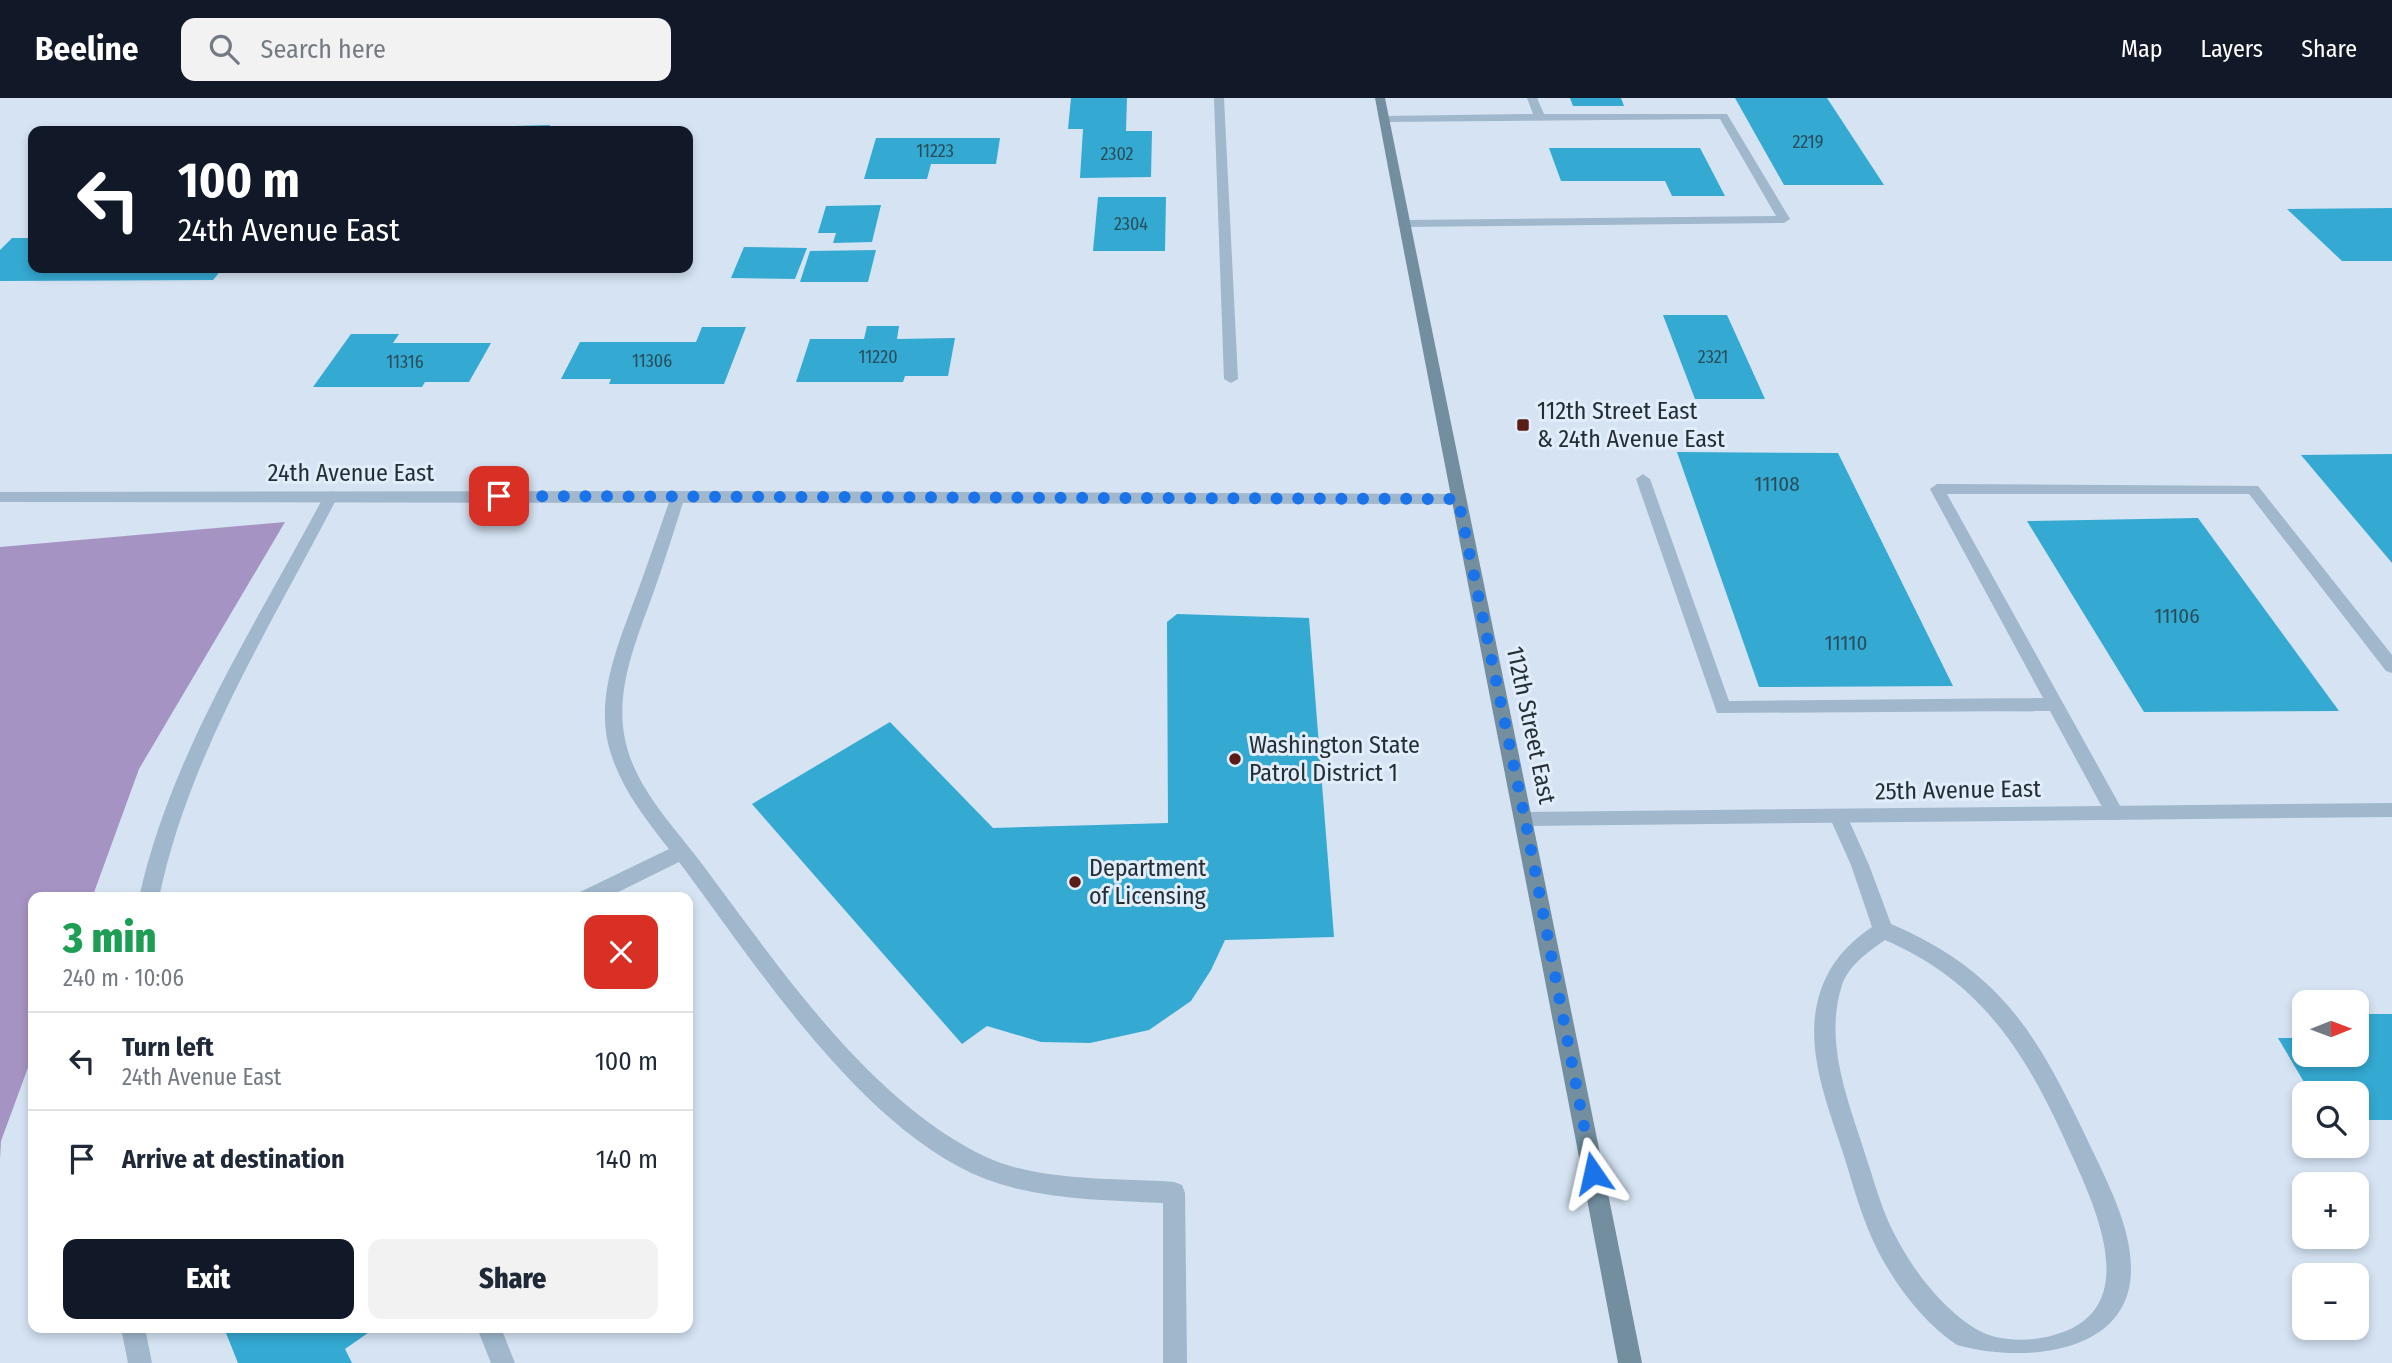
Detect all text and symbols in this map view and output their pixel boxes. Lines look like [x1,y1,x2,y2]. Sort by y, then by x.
search box [181,18,671,81]
text: Beeline [35,29,139,69]
icon: search [205,30,243,68]
text: Search here [261,34,386,65]
text: Map [2121,35,2163,63]
text: Layers [2201,35,2263,63]
text: Share [2301,35,2357,63]
house number: 2219 [1792,131,1824,153]
house number: 11223 [916,140,954,162]
house number: 2302 [1100,143,1134,165]
text: 100 m [178,151,300,210]
icon: left [63,154,154,245]
text: 24th Avenue East [178,211,400,249]
house number: 2304 [1114,213,1148,235]
house number: 11220 [858,346,898,368]
house number: 2321 [1698,346,1728,368]
house number: 11306 [632,350,672,372]
house number: 11316 [386,351,424,373]
place label: 112th Street East & 24th Avenue East [1537,397,1725,453]
marker: 112th Street East & 24th Avenue East [1515,417,1531,433]
street label: 24th Avenue East [268,459,434,487]
pin [469,466,529,526]
house number: 11108 [1754,471,1800,497]
icon: arrive [480,477,518,515]
house number: 11106 [2154,603,2200,629]
house number: 11110 [1825,630,1867,656]
street label: 112th Street East [1501,644,1561,807]
place label: Washington State Patrol District 1 [1249,731,1420,787]
marker: Washington State Patrol District 1 [1227,751,1243,767]
street label: 25th Avenue East [1875,775,2041,805]
place label: Department of Licensing [1089,854,1207,910]
marker: Department of Licensing [1067,874,1083,890]
text: 3 min [63,913,156,963]
button: close [584,915,658,989]
text: 240 m · 10:06 [63,964,184,992]
north arrow [2292,990,2370,1068]
map controls [2292,990,2369,1340]
text: Turn left [122,1032,214,1063]
icon: left [63,1042,101,1080]
text: 100 m [595,1046,658,1077]
text: 24th Avenue East [122,1063,281,1091]
button: search [2292,1081,2369,1158]
position arrow [1556,1136,1630,1210]
icon: arrive [63,1140,101,1178]
text: Arrive at destination [122,1144,345,1175]
text: 140 m [596,1144,658,1175]
button: + [2292,1172,2369,1249]
button: Exit [63,1239,354,1319]
button: Share [368,1239,658,1319]
button: − [2292,1263,2369,1340]

